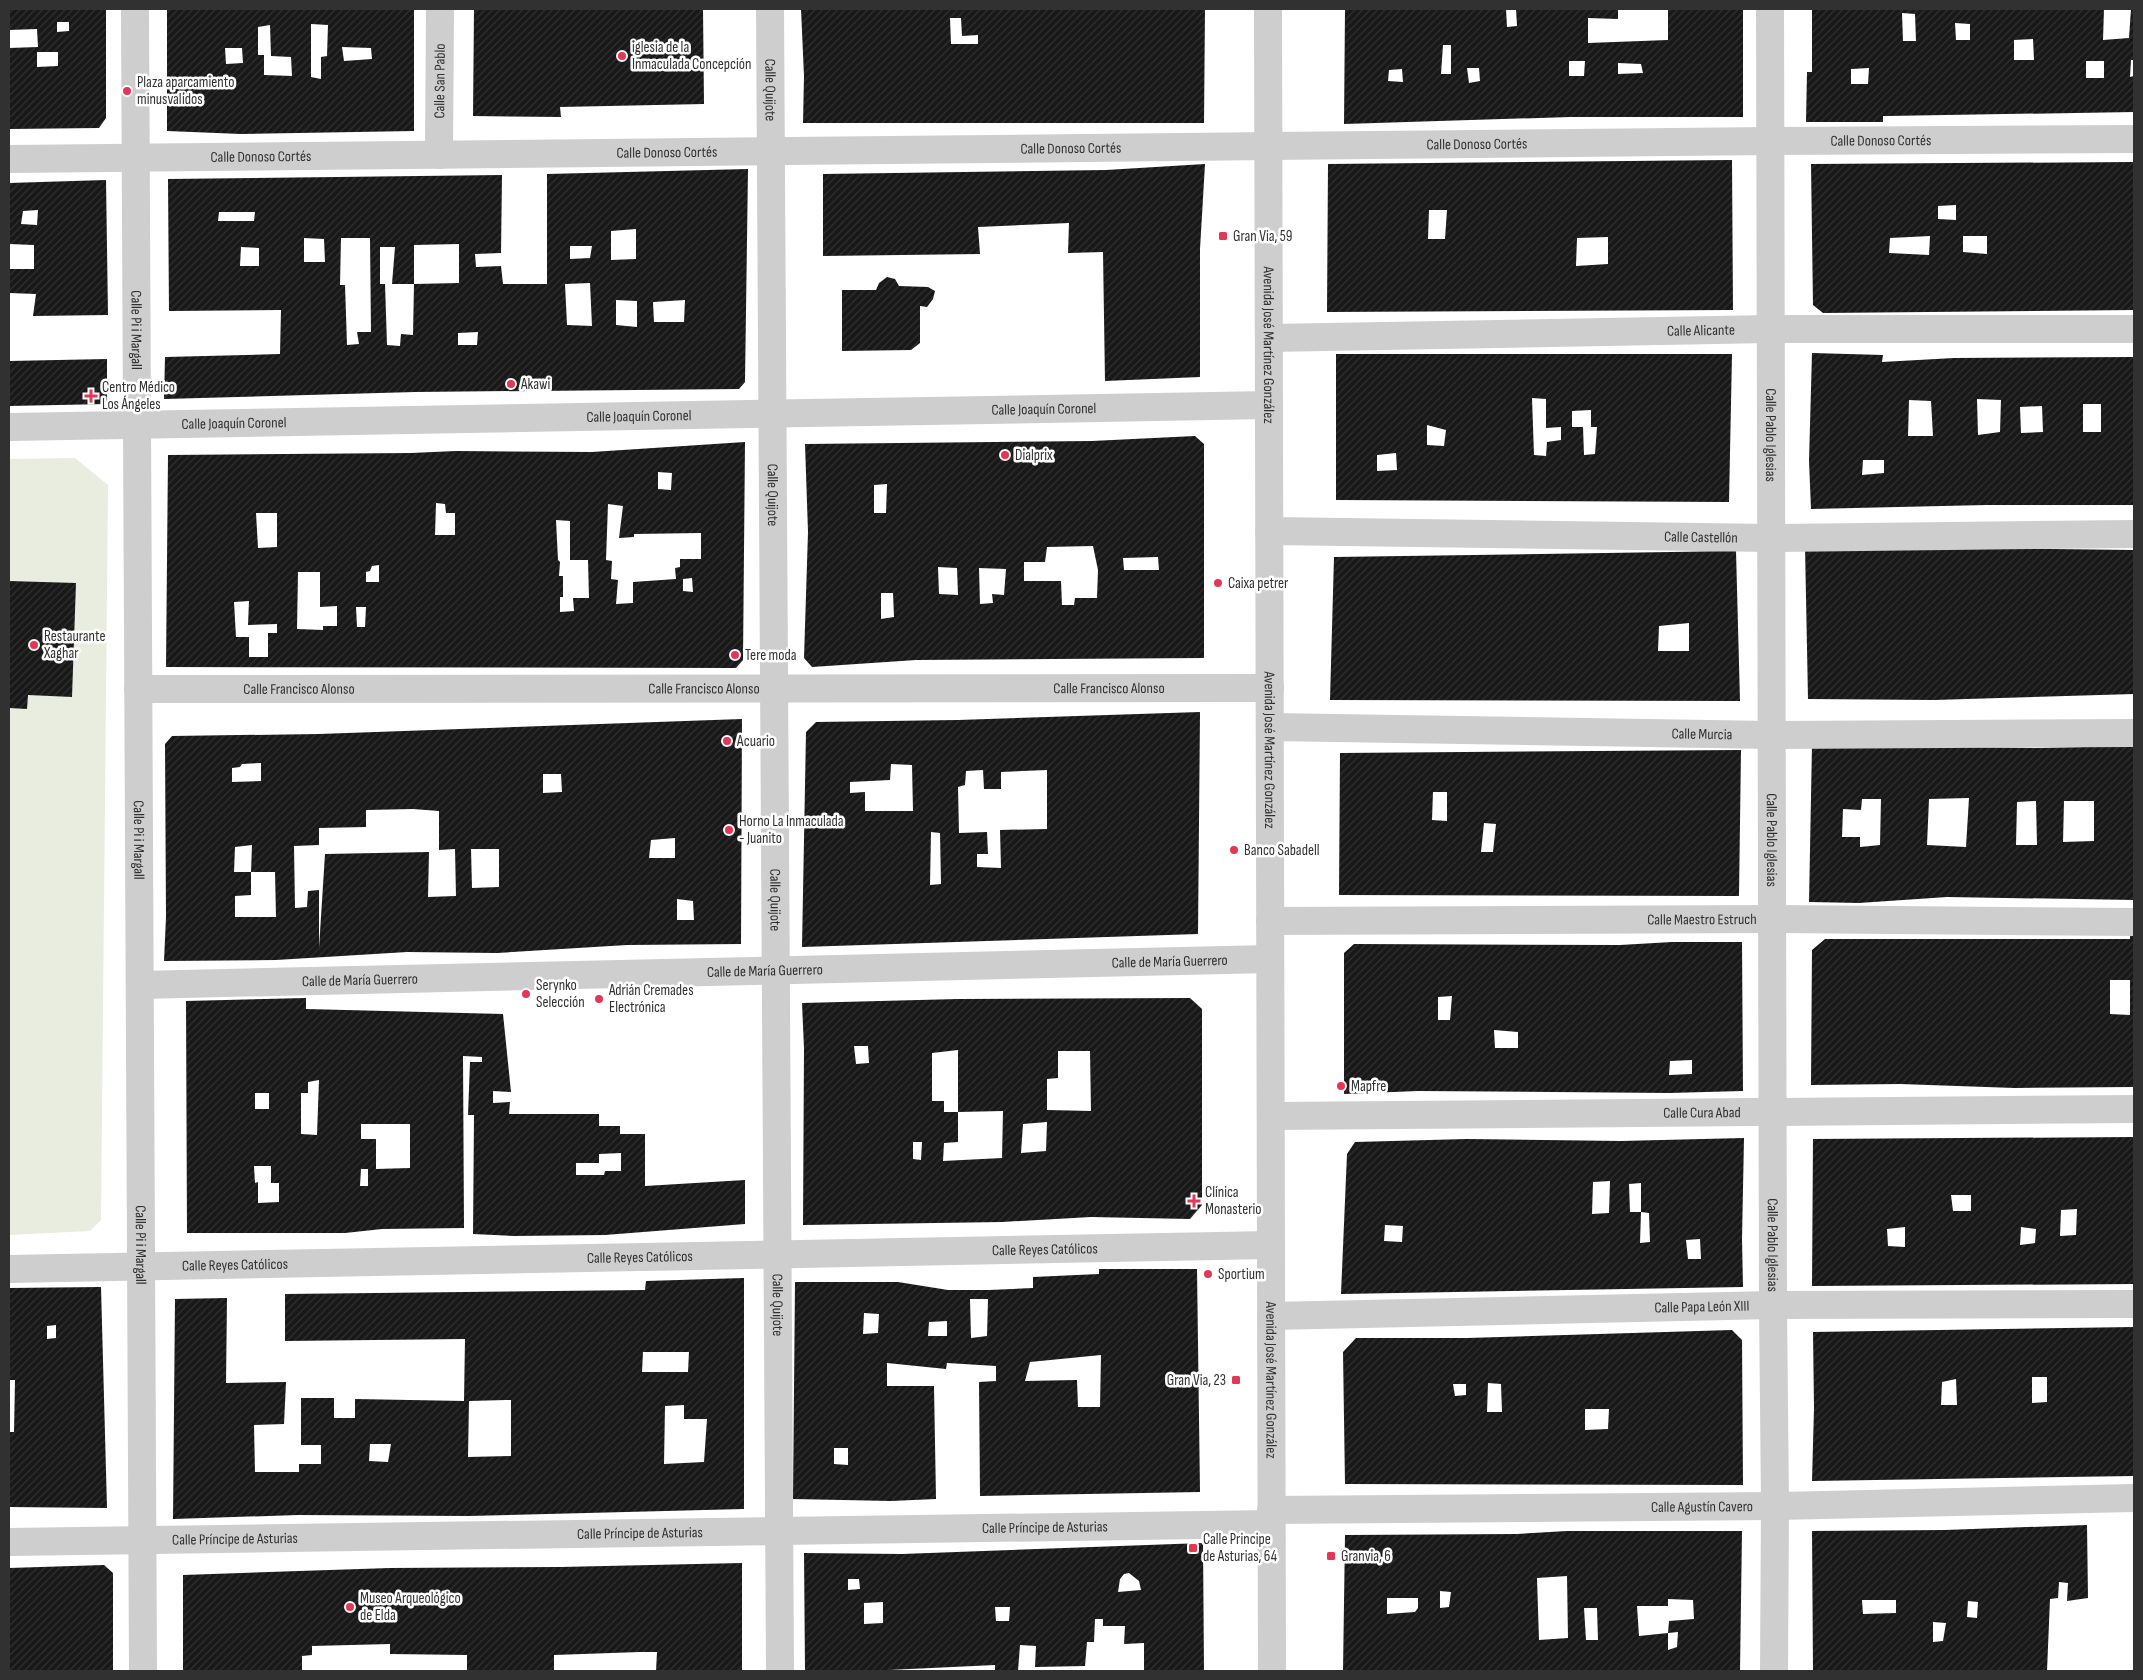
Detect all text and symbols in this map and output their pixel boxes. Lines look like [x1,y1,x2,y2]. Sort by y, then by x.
place label: iglesia de la Inmaculada Concepción [632,38,752,74]
street label: Calle San Pablo [430,43,449,119]
marker: iglesia de la Inmaculada Concepción [616,50,628,62]
street label: Calle Quijote [761,59,780,121]
place label: Plaza aparcamiento minusvalidos [137,73,235,109]
marker: Plaza aparcamiento minusvalidos [121,85,133,97]
street label: Calle Donoso Cortés [1830,131,1931,150]
street label: Calle Donoso Cortés [1426,134,1527,154]
street label: Calle Donoso Cortés [1020,138,1121,158]
street label: Calle Donoso Cortés [616,142,718,162]
street label: Calle Donoso Cortés [210,146,312,166]
place label: Gran Via, 59 [1233,227,1292,246]
marker: Gran Via, 59 [1217,230,1229,242]
street label: Avenida José Martínez González [1259,265,1278,424]
street label: Calle Pi i Margall [127,290,146,370]
street label: Calle Alicante [1667,320,1735,340]
place label: Akawi [520,375,550,394]
place label: Centro Médico Los Ángeles [102,378,175,414]
marker: Akawi [505,378,517,390]
street label: Calle Pablo Iglesias [1761,388,1781,482]
marker: Centro Médico Los Ángeles [84,389,98,403]
street label: Calle Joaquín Coronel [991,399,1096,419]
street label: Calle Joaquín Coronel [586,406,692,426]
street label: Calle Joaquín Coronel [181,413,287,433]
place label: Dialprix [1015,446,1053,465]
marker: Dialprix [999,449,1011,461]
street label: Calle Quijote [763,464,783,526]
street label: Calle Castellón [1664,527,1738,547]
place label: Caixa petrer [1228,574,1289,593]
marker: Caixa petrer [1212,577,1224,589]
place label: Restaurante Xaghar [43,627,106,663]
marker: Restaurante Xaghar [28,639,40,651]
place label: Tere moda [745,646,797,665]
marker: Tere moda [729,649,741,661]
street label: Avenida José Martínez González [1260,670,1279,829]
street label: Calle Francisco Alonso [243,679,355,698]
street label: Calle Francisco Alonso [648,679,760,698]
street label: Calle Francisco Alonso [1053,679,1165,698]
street label: Calle Murcia [1671,724,1733,744]
place label: Acuario [736,732,775,751]
marker: Acuario [721,735,733,747]
street label: Calle Pablo Iglesias [1762,793,1782,887]
street label: Calle Pi i Margall [129,800,149,880]
place label: Horno La Inmaculada - Juanito [739,812,844,848]
marker: Horno La Inmaculada - Juanito [723,824,735,836]
place label: Banco Sabadell [1244,841,1320,860]
marker: Banco Sabadell [1228,844,1240,856]
street label: Calle Quijote [766,869,785,931]
street label: Calle Maestro Estruch [1647,910,1757,929]
street label: Calle de María Guerrero [1111,950,1228,972]
street label: Calle de María Guerrero [707,960,823,981]
street label: Calle de María Guerrero [302,969,418,991]
place label: Serynko Selección [536,976,585,1012]
place label: Adrián Cremades Electrónica [608,981,694,1017]
marker: Serynko Selección [520,988,532,1000]
marker: Adrián Cremades Electrónica [593,993,605,1005]
place label: Mapfre [1351,1077,1386,1096]
marker: Mapfre [1335,1080,1347,1092]
street label: Calle Cura Abad [1663,1103,1741,1122]
place label: Clínica Monasterio [1205,1183,1262,1219]
marker: Clínica Monasterio [1187,1194,1201,1208]
street label: Calle Pablo Iglesias [1763,1198,1782,1292]
street label: Calle Pi i Margall [131,1205,151,1285]
street label: Calle Reyes Católicos [992,1239,1098,1260]
street label: Calle Reyes Católicos [587,1246,693,1268]
street label: Calle Reyes Católicos [182,1254,288,1275]
place label: Sportium [1218,1265,1265,1284]
marker: Sportium [1202,1268,1214,1280]
street label: Calle Quijote [768,1274,787,1336]
street label: Calle Papa León XIII [1654,1296,1750,1317]
street label: Avenida José Martínez González [1262,1300,1281,1459]
place label: Gran Via, 23 [1167,1371,1226,1390]
marker: Gran Via, 23 [1230,1374,1242,1386]
street label: Calle Agustín Cavero [1651,1497,1753,1516]
street label: Calle Príncipe de Asturias [982,1517,1108,1538]
street label: Calle Príncipe de Asturias [577,1523,703,1543]
street label: Calle Príncipe de Asturias [172,1528,298,1549]
place label: Calle Principe de Asturias, 64 [1203,1530,1277,1566]
marker: Calle Principe de Asturias, 64 [1187,1542,1199,1554]
place label: Granvia, 6 [1341,1547,1391,1566]
marker: Granvia, 6 [1325,1550,1337,1562]
place label: Museo Arqueológico de Elda [360,1589,461,1625]
marker: Museo Arqueológico de Elda [344,1601,356,1613]

